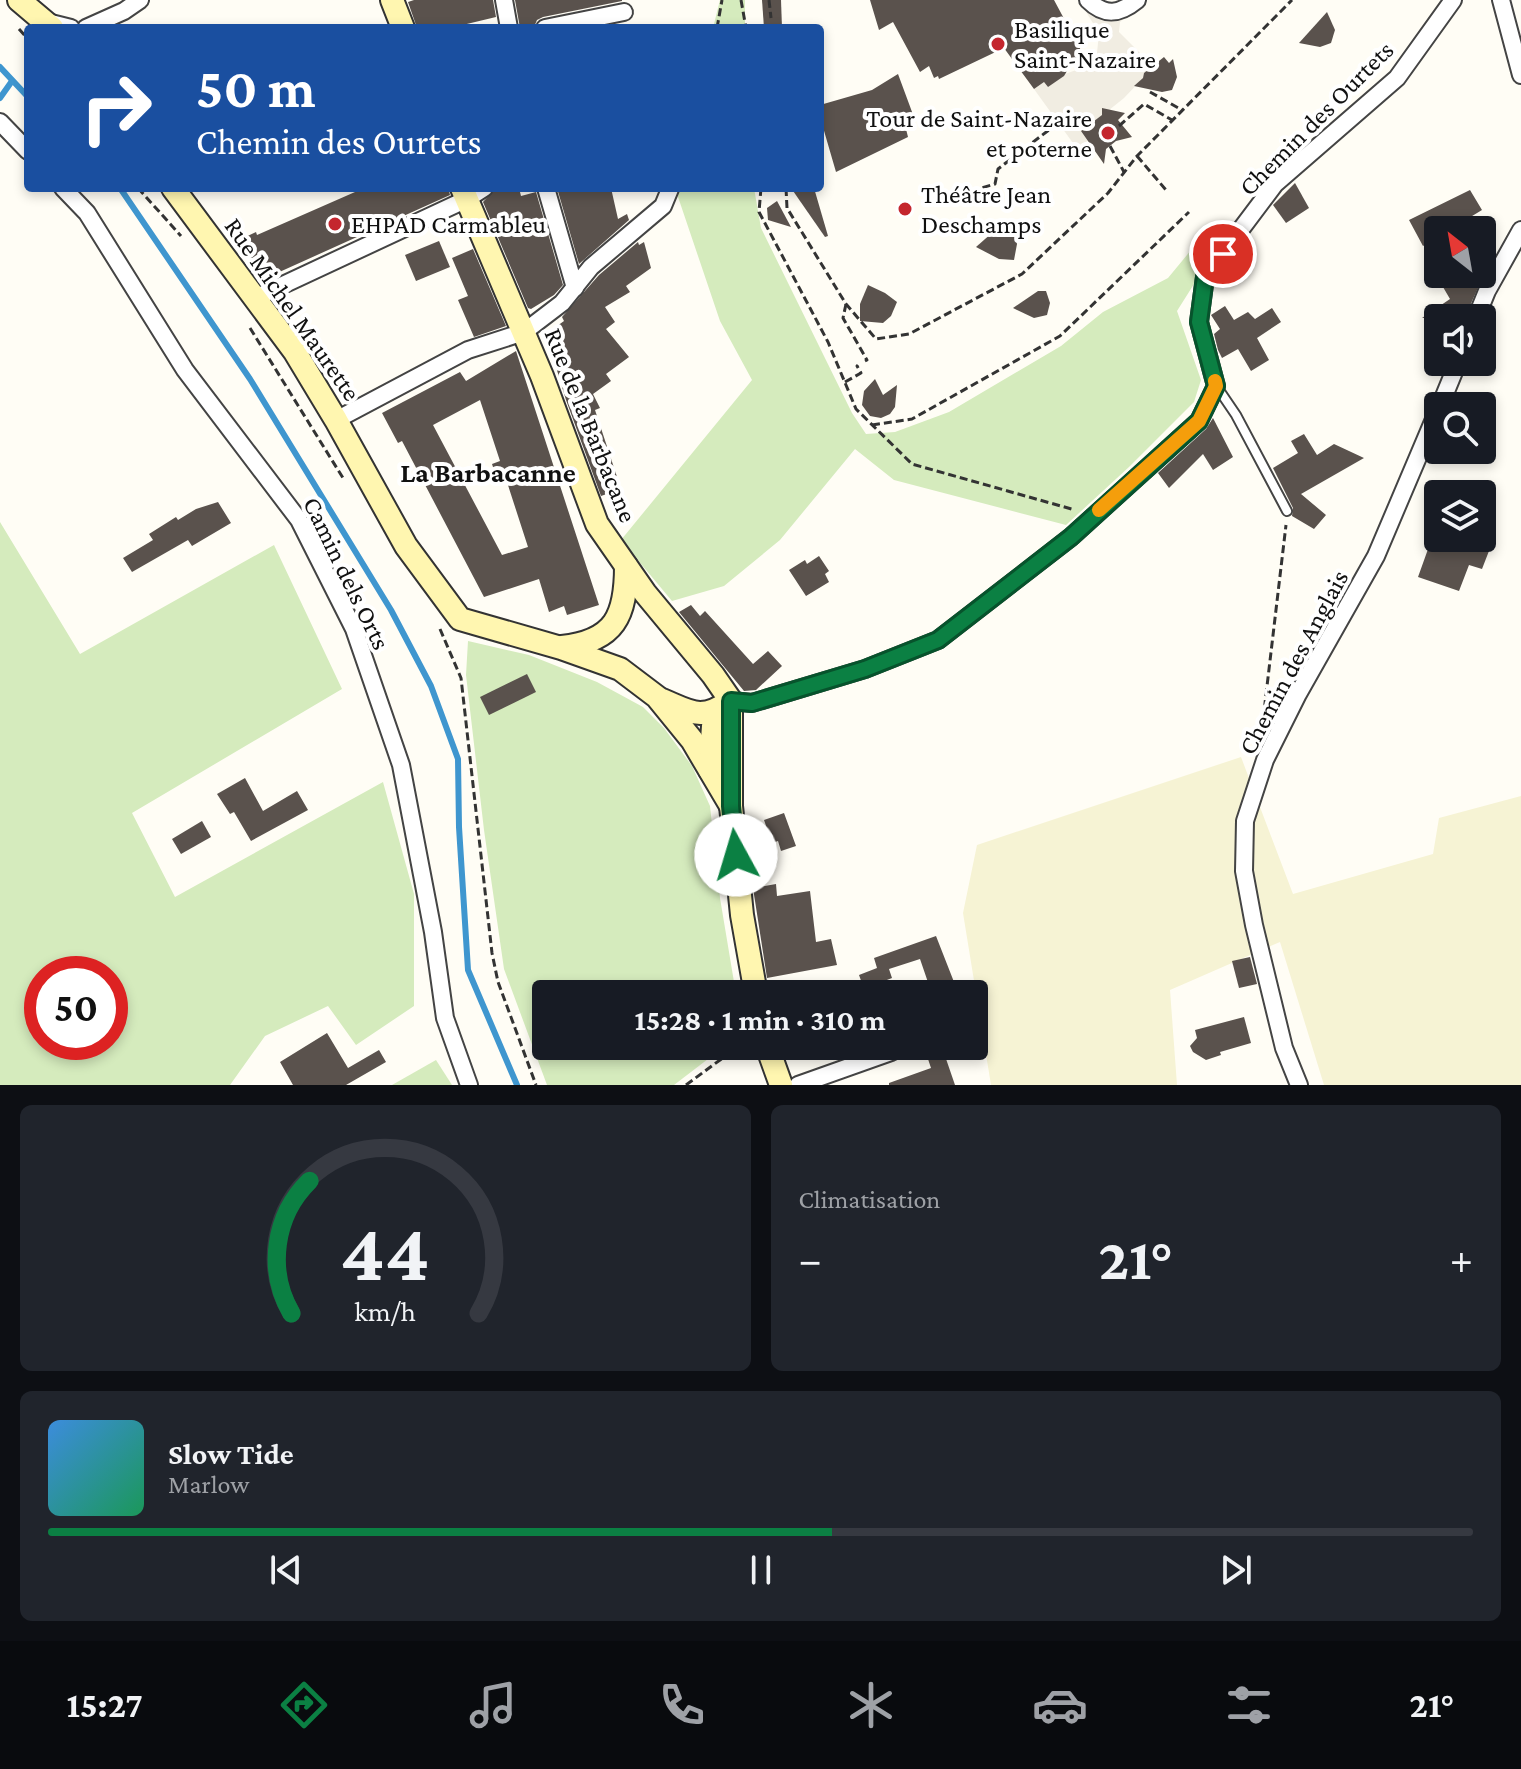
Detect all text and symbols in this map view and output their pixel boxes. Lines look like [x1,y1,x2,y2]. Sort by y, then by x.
place label: Basilique Saint-Nazaire [1014,15,1156,74]
marker: Basilique Saint-Nazaire [989,35,1007,53]
street label: Chemin des Ourtets [1233,35,1400,202]
icon: right [64,56,168,160]
text: 50 m [196,57,316,119]
place label: Tour de Saint-Nazaire et poterne [866,104,1092,163]
text: Chemin des Ourtets [196,122,482,162]
marker: Tour de Saint-Nazaire et poterne [1099,124,1117,142]
place label: Théâtre Jean Deschamps [921,180,1051,239]
marker: Théâtre Jean Deschamps [896,200,914,218]
place label: EHPAD Carmableu [351,210,546,239]
street label: Rue Michel Maurette [219,212,367,406]
marker: EHPAD Carmableu [326,215,344,233]
north arrow [1424,216,1496,288]
map controls [1424,216,1496,552]
pin [1189,220,1257,288]
icon: arrive [1201,232,1245,276]
button: sound [1424,304,1496,376]
street label: Rue de la Barbacane [538,324,643,527]
button: search [1424,392,1496,464]
district label: La Barbacanne [400,457,576,488]
button: layers [1424,480,1496,552]
street label: Camin dels Orts [297,492,396,654]
street label: Chemin des Anglais [1233,565,1354,759]
position arrow [694,813,778,897]
speed limit sign: 50 [24,956,128,1060]
text: 15:28 · 1 min · 310 m [634,1003,886,1036]
text: Climatisation [799,1185,940,1214]
text: 44 [340,1205,430,1298]
text: 21° [1098,1225,1173,1292]
text: − [799,1235,822,1283]
text: + [1450,1235,1473,1283]
text: km/h [354,1295,416,1327]
text: Slow Tide [168,1437,294,1470]
text: Marlow [168,1470,249,1499]
icon: previous [264,1548,308,1592]
icon: pause [739,1548,783,1592]
icon: next [1214,1548,1258,1592]
icon: directions [276,1677,332,1733]
icon: music [465,1677,521,1733]
icon: phone [654,1677,710,1733]
icon: climate [843,1677,899,1733]
icon: car [1032,1677,1088,1733]
icon: filters [1221,1677,1277,1733]
text: 15:27 [67,1685,143,1725]
text: 21° [1410,1685,1454,1725]

